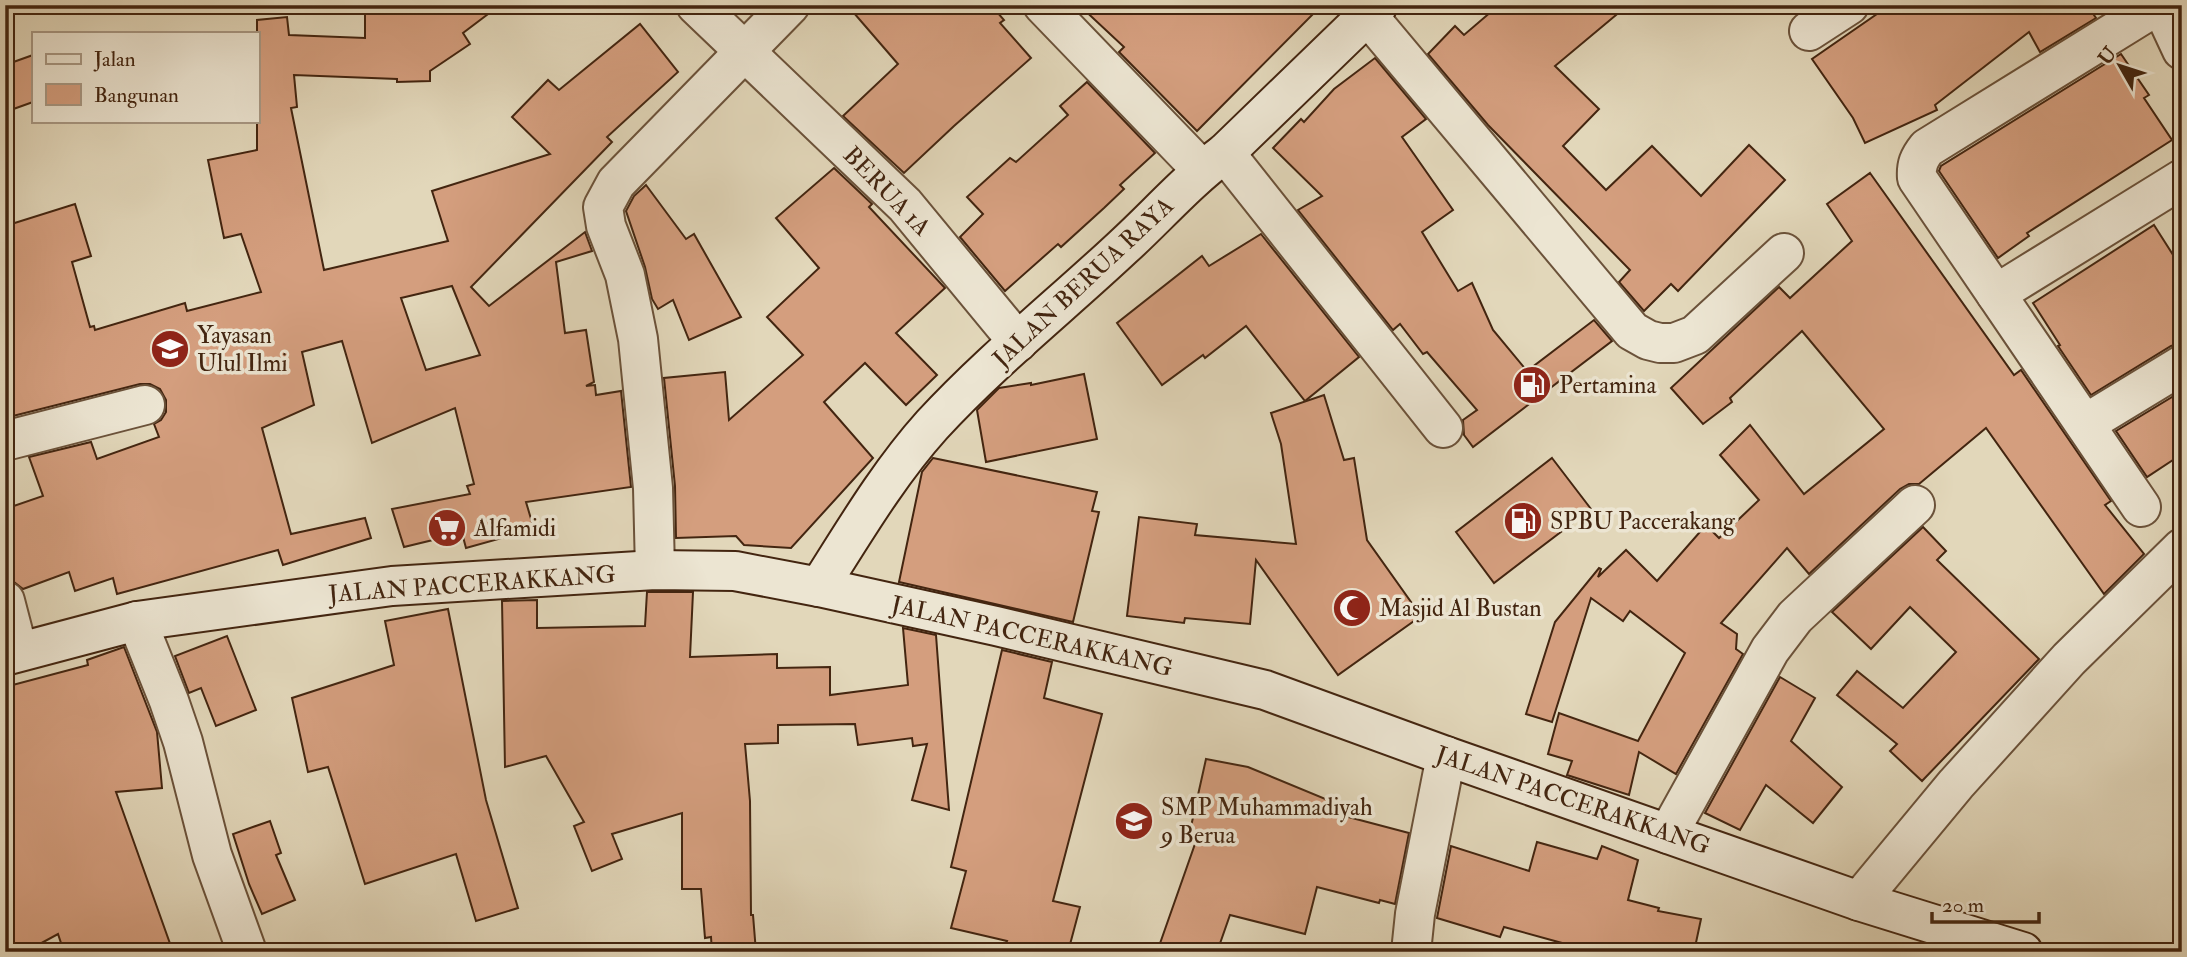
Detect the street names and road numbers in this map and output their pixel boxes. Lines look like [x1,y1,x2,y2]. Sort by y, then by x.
street label: BERUA 1A [836,140,937,243]
street label: JALAN BERUA RAYA [986,190,1180,375]
street label: JALAN PACCERAKKANG [326,559,617,610]
street label: JALAN PACCERAKKANG [887,589,1176,684]
street label: JALAN PACCERAKKANG [1431,739,1714,862]

